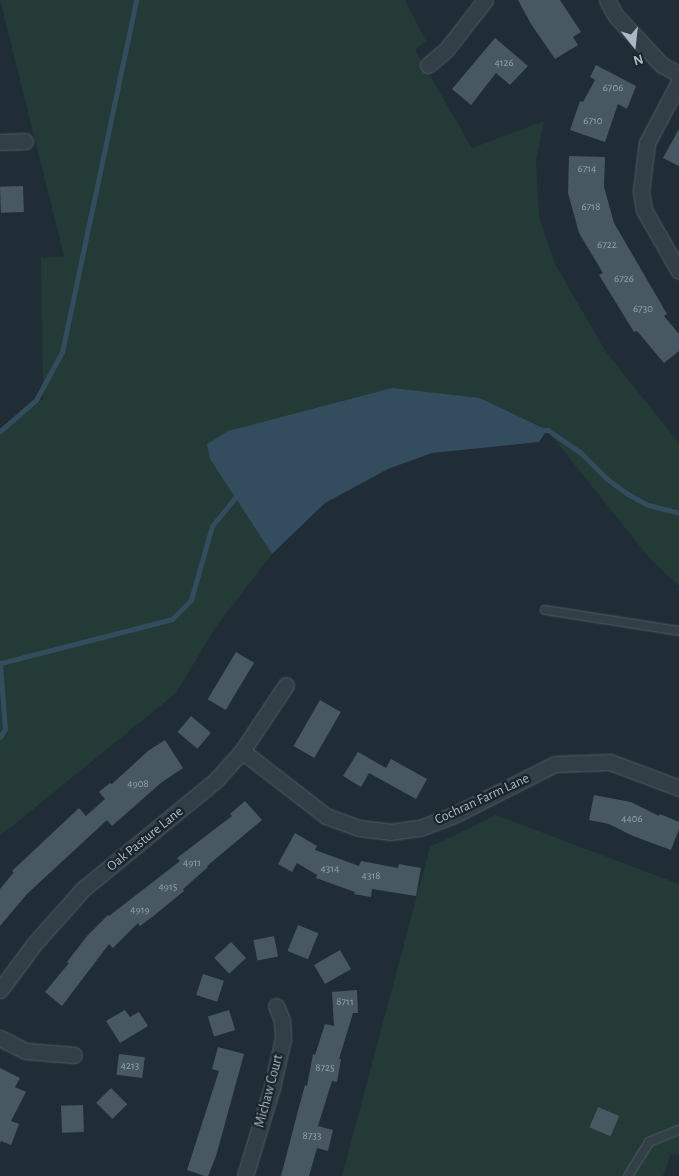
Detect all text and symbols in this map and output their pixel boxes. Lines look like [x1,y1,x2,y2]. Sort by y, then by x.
north arrow [609,20,659,70]
text: N [632,51,645,67]
house number: 4126 [494,56,514,70]
house number: 6706 [603,81,623,95]
house number: 6710 [583,114,603,128]
house number: 6714 [578,162,596,176]
house number: 6718 [582,200,600,214]
house number: 6722 [597,238,617,252]
house number: 6726 [614,272,634,286]
house number: 6730 [633,302,653,316]
street label: Cochran Farm Lane [432,770,532,828]
house number: 4908 [127,777,149,791]
street label: Oak Pasture Lane [104,803,186,875]
house number: 4406 [621,812,643,826]
house number: 4911 [183,856,201,870]
house number: 4314 [321,862,339,876]
house number: 4318 [362,869,380,883]
house number: 4915 [159,880,177,894]
house number: 4919 [130,903,150,917]
house number: 8711 [336,995,354,1009]
street label: Michaw Court [251,1053,287,1129]
house number: 4213 [121,1059,139,1073]
house number: 8725 [315,1061,335,1075]
house number: 8733 [303,1129,321,1143]

